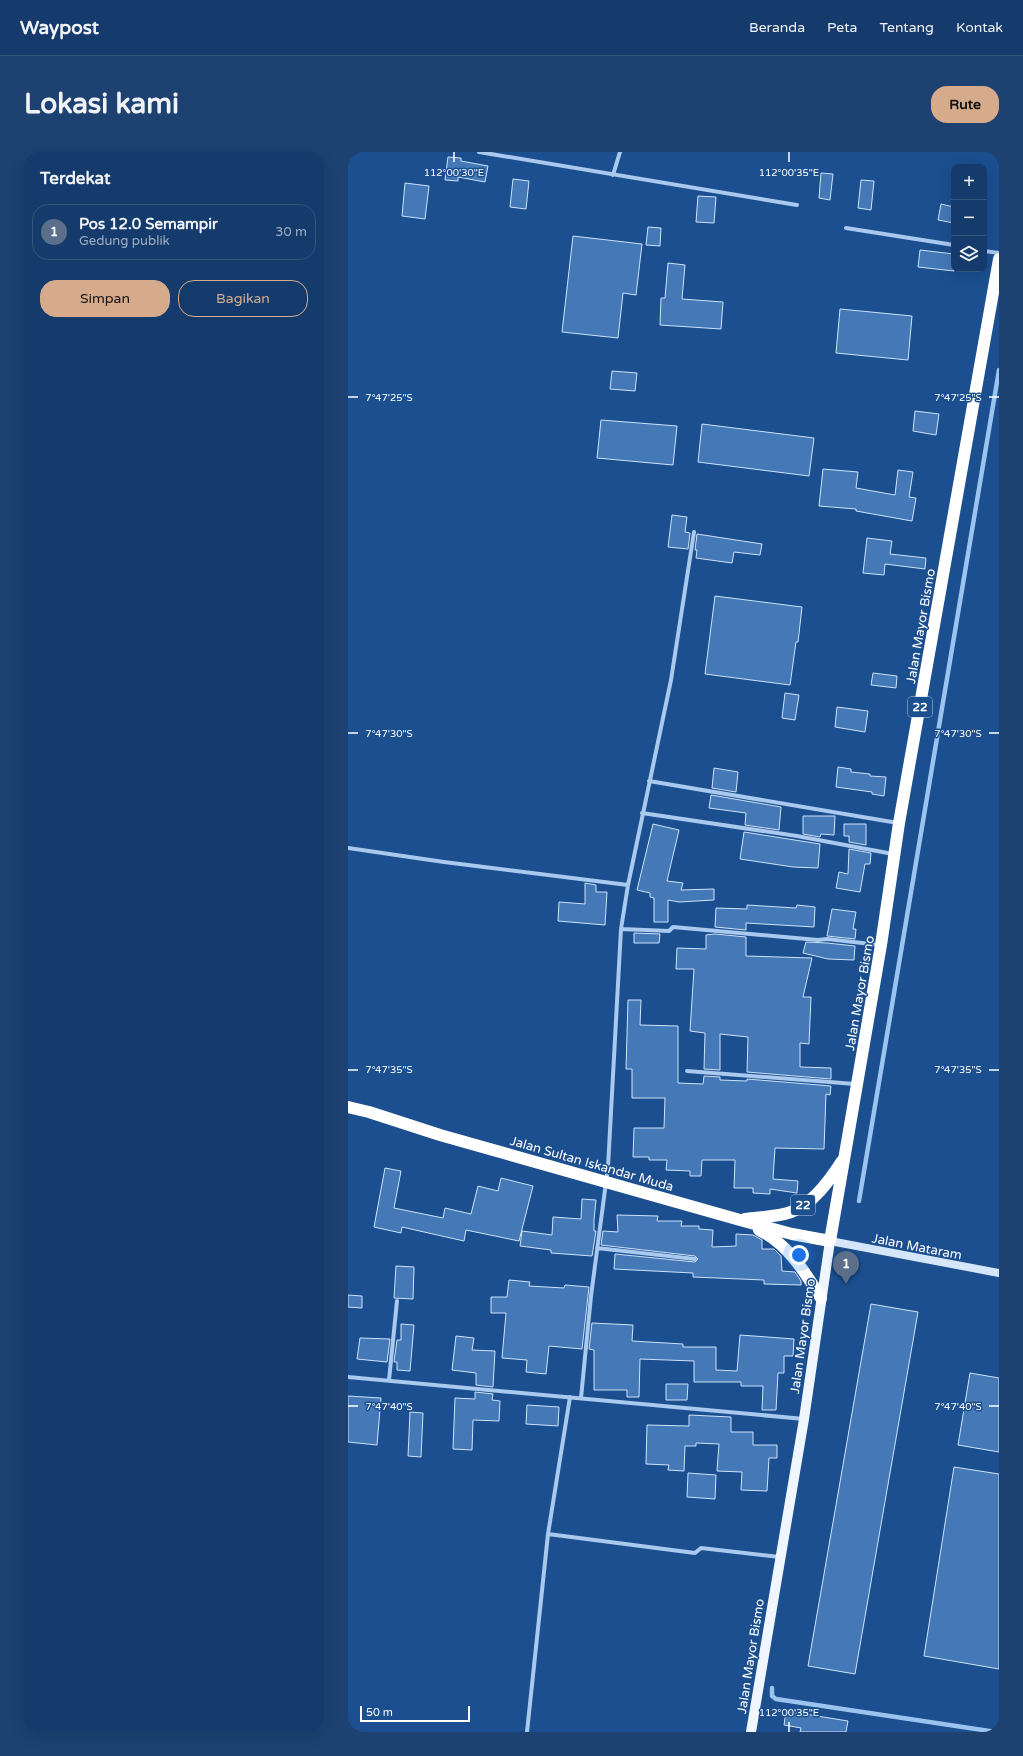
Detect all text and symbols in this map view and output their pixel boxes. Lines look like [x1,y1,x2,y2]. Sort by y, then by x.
text: Waypost [20,17,99,39]
text: Beranda [749,19,805,36]
text: Peta [827,19,857,36]
text: Tentang [879,19,934,36]
text: Kontak [956,19,1003,36]
button: Rute [931,86,999,123]
text: Lokasi kami [24,87,179,121]
map controls [951,164,987,272]
button: + [951,164,987,200]
text: 112°00'30"E [424,167,484,179]
text: 112°00'35"E [759,167,819,179]
text: Terdekat [40,168,110,189]
button: − [951,200,987,236]
text: Pos 12.0 Semampir [79,215,218,233]
text: 1 [50,224,58,240]
text: 30 m [275,224,307,240]
text: Gedung publik [79,233,170,249]
button: layers [951,236,987,272]
button: Simpan [40,280,170,317]
button: Bagikan [178,280,308,317]
text: 7°47'25"S [365,392,413,404]
text: 7°47'25"S [934,392,982,404]
street label: Jalan Mayor Bismo [903,567,939,685]
road number: 22 [908,697,932,717]
text: 7°47'30"S [365,728,413,740]
text: 7°47'30"S [934,728,982,740]
street label: Jalan Mayor Bismo [842,934,878,1052]
text: 7°47'35"S [365,1064,413,1076]
text: 7°47'35"S [934,1064,982,1076]
street label: Jalan Sultan Iskandar Muda [508,1133,675,1195]
road number: 22 [791,1195,815,1215]
street label: Jalan Mataram [870,1230,963,1264]
your location [789,1245,809,1265]
pin: 1 [833,1251,859,1284]
street label: Jalan Mayor Bismo [787,1277,819,1395]
text: 7°47'40"S [365,1401,413,1413]
text: 7°47'40"S [934,1401,982,1413]
street label: Jalan Mayor Bismo [734,1597,768,1715]
scale bar [360,1704,470,1723]
text: 50 m [366,1706,393,1719]
text: 112°00'35"E [759,1707,819,1719]

